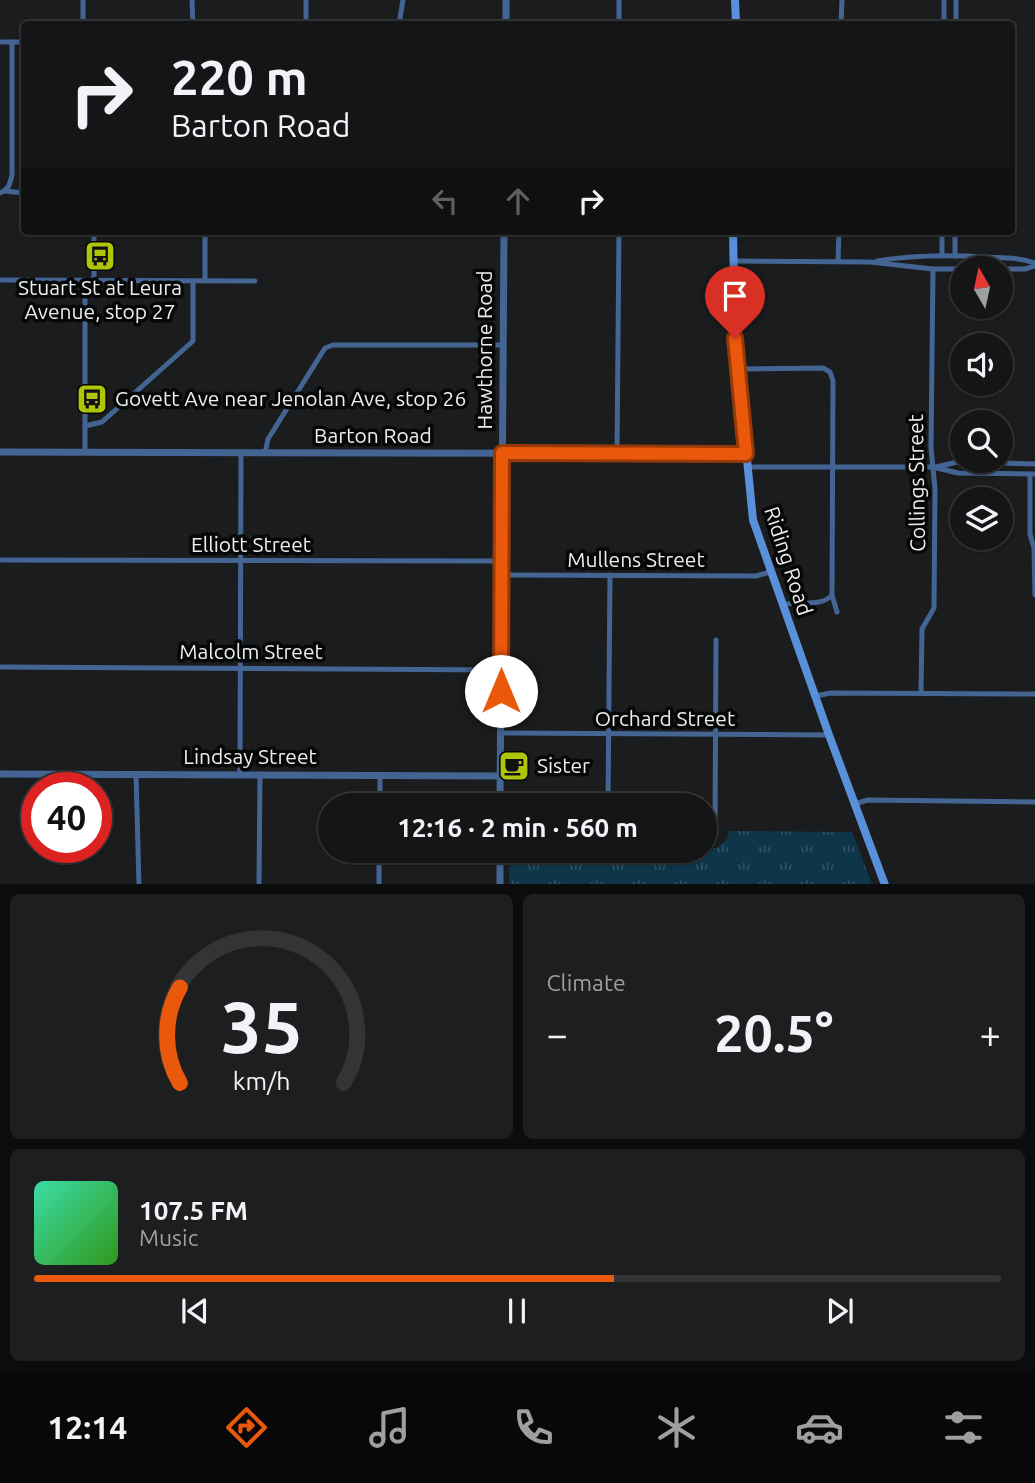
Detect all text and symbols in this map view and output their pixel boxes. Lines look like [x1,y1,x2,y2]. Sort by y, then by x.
icon: right [56,49,147,140]
text: 220 m [171,49,308,104]
text: Barton Road [171,107,351,143]
icon: left [426,182,464,220]
icon: ahead [499,182,537,220]
icon: right [572,182,610,220]
bus stop icon: Stuart St at Leura Avenue, stop 27 [83,239,117,273]
north arrow [950,256,1013,318]
map controls [950,256,1013,550]
pin [705,266,765,338]
street label: Hawthorne Road [472,271,496,430]
place label: Stuart St at Leura Avenue, stop 27 [18,275,182,323]
icon: arrive [716,277,754,315]
button: sound [950,333,1013,396]
bus stop icon: Govett Ave near Jenolan Ave, stop 26 [75,382,109,416]
place label: Govett Ave near Jenolan Ave, stop 26 [115,386,466,410]
button: search [950,410,1013,473]
street label: Collings Street [903,414,929,552]
street label: Barton Road [314,423,432,447]
button: layers [950,487,1013,550]
street label: Riding Road [760,503,818,618]
street label: Elliott Street [191,532,311,556]
street label: Mullens Street [567,547,705,571]
street label: Malcolm Street [179,639,323,663]
position arrow [464,654,538,728]
street label: Orchard Street [595,706,735,730]
street label: Lindsay Street [183,744,317,768]
cafe icon: Sister [497,749,531,783]
place label: Sister [537,753,590,777]
speed limit sign: 40 [21,772,112,863]
text: 12:16 · 2 min · 560 m [397,813,638,842]
text: Climate [547,970,626,995]
text: 35 [220,985,302,1067]
text: 20.5° [714,1004,833,1062]
text: − [547,1013,568,1055]
text: + [980,1013,1001,1055]
text: km/h [232,1066,290,1094]
text: 107.5 FM [139,1196,248,1225]
text: Music [139,1225,198,1250]
icon: previous [176,1292,214,1330]
icon: pause [498,1292,536,1330]
icon: next [821,1292,859,1330]
icon: directions [222,1403,271,1452]
icon: music [365,1403,414,1452]
icon: phone [509,1403,558,1452]
icon: climate [652,1403,701,1452]
icon: car [795,1403,844,1452]
icon: filters [939,1403,988,1452]
text: 12:14 [47,1409,127,1445]

